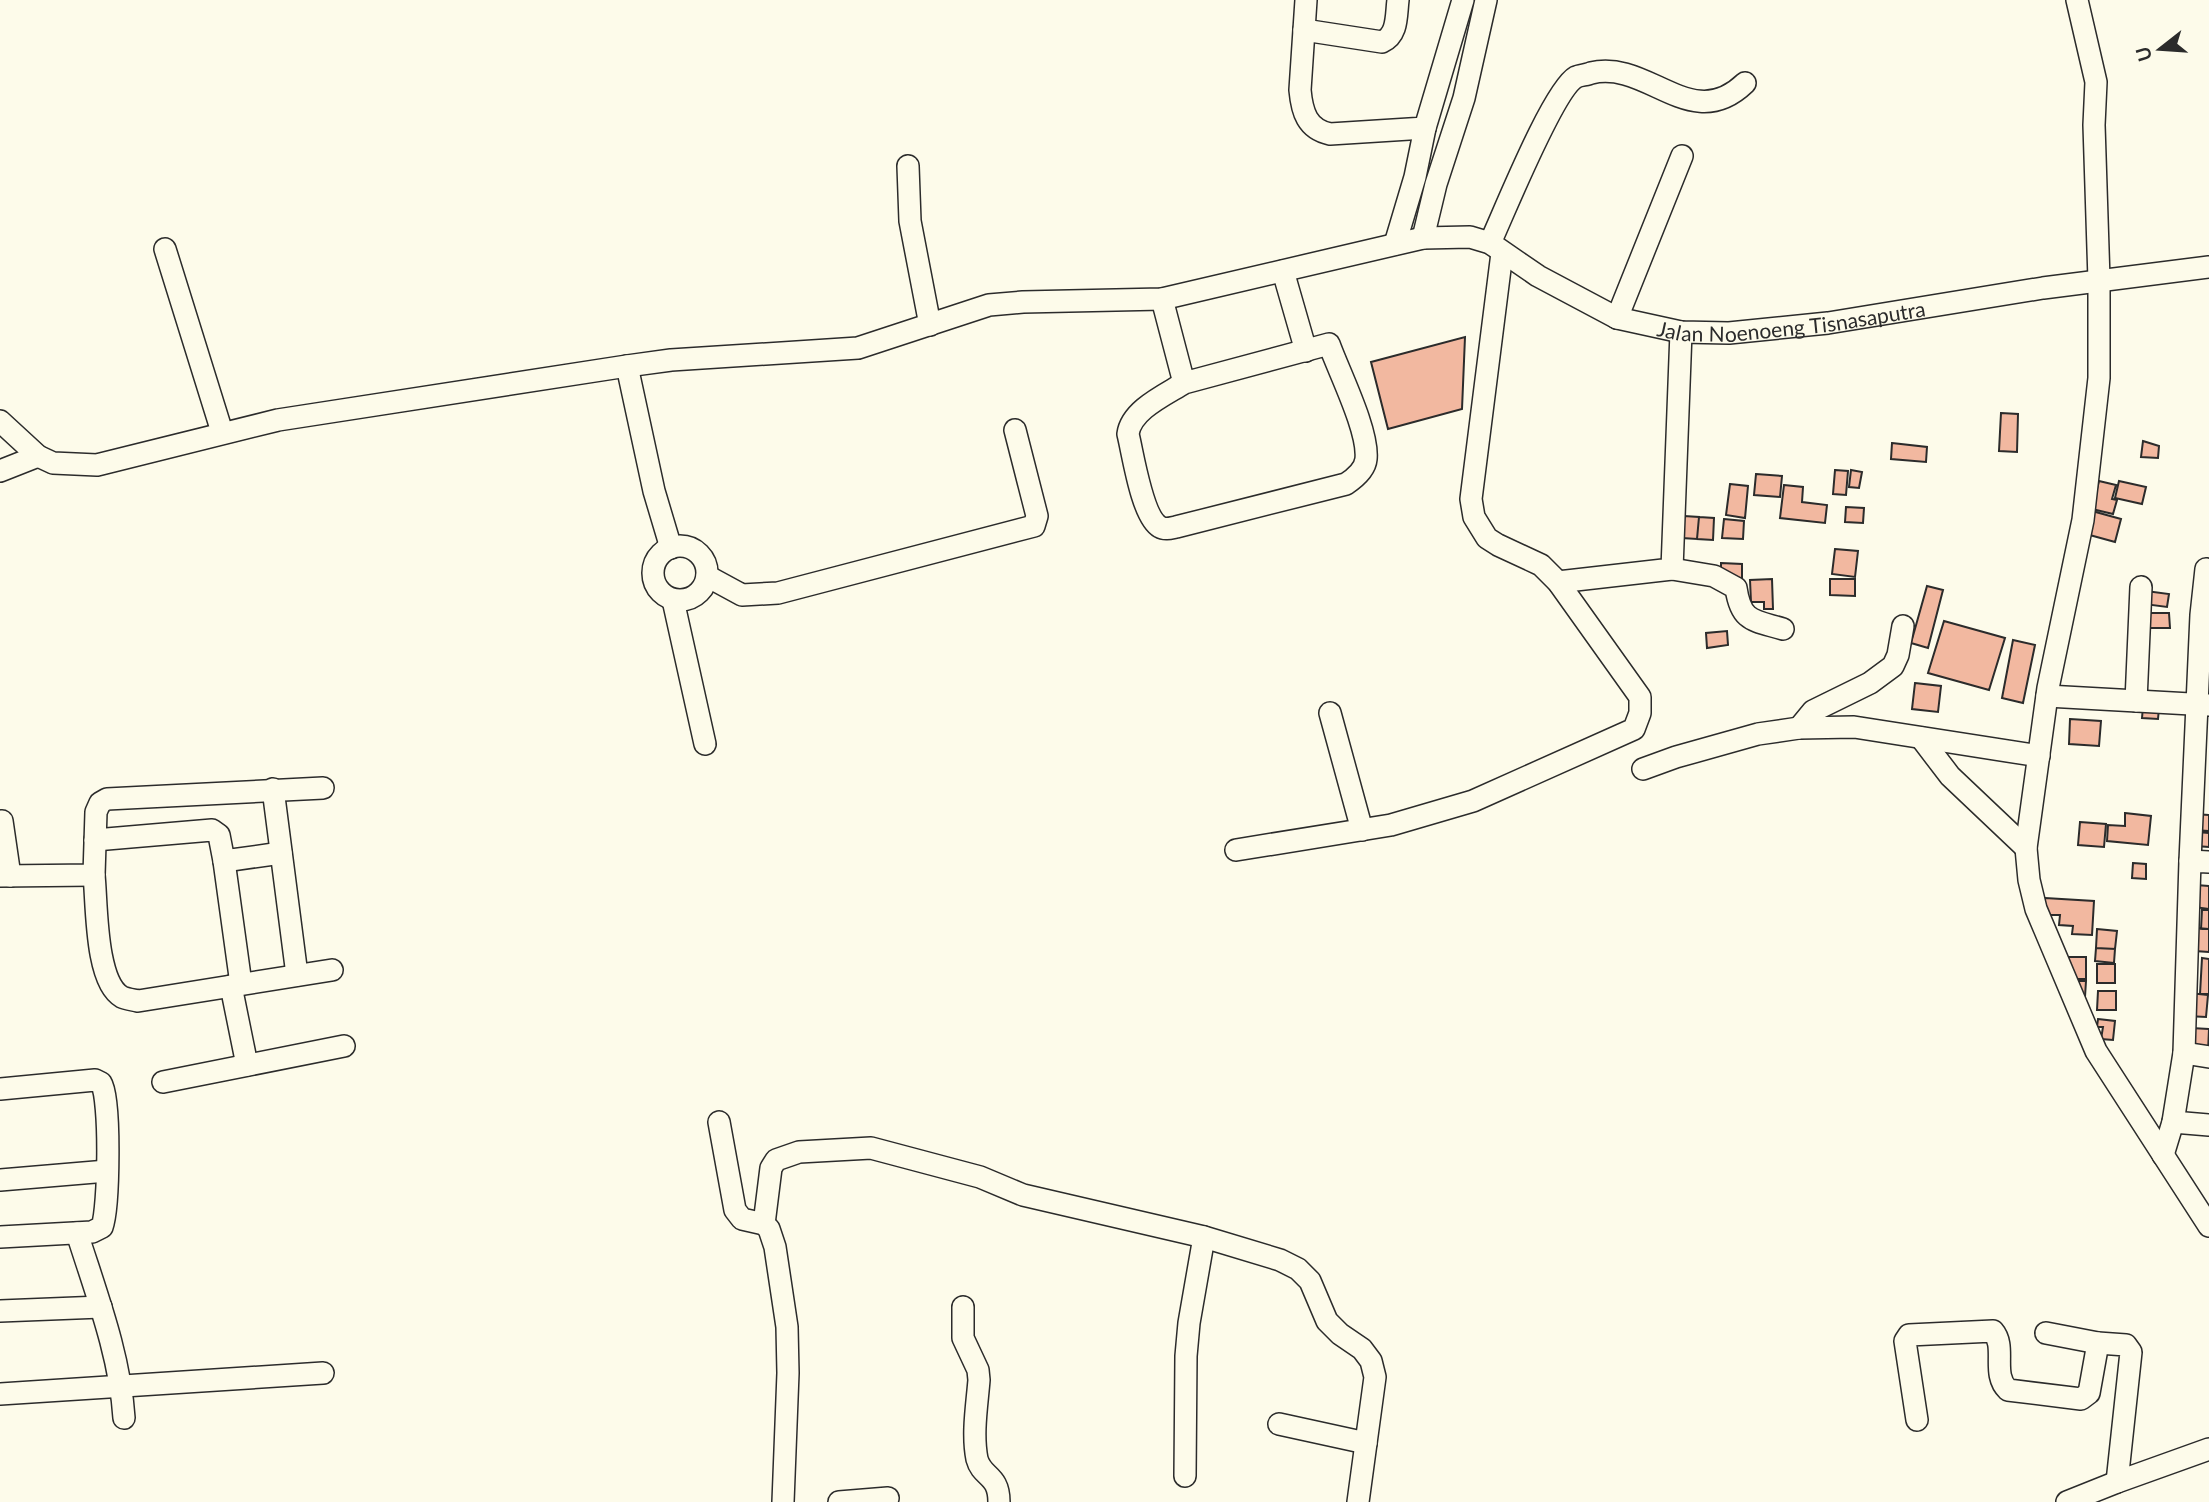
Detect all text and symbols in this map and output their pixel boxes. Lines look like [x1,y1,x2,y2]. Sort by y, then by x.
north arrow [2125,14,2195,84]
text: U [2130,44,2156,64]
street label: Jalan Noenoeng Tisnasaputra [1655,295,1927,346]

